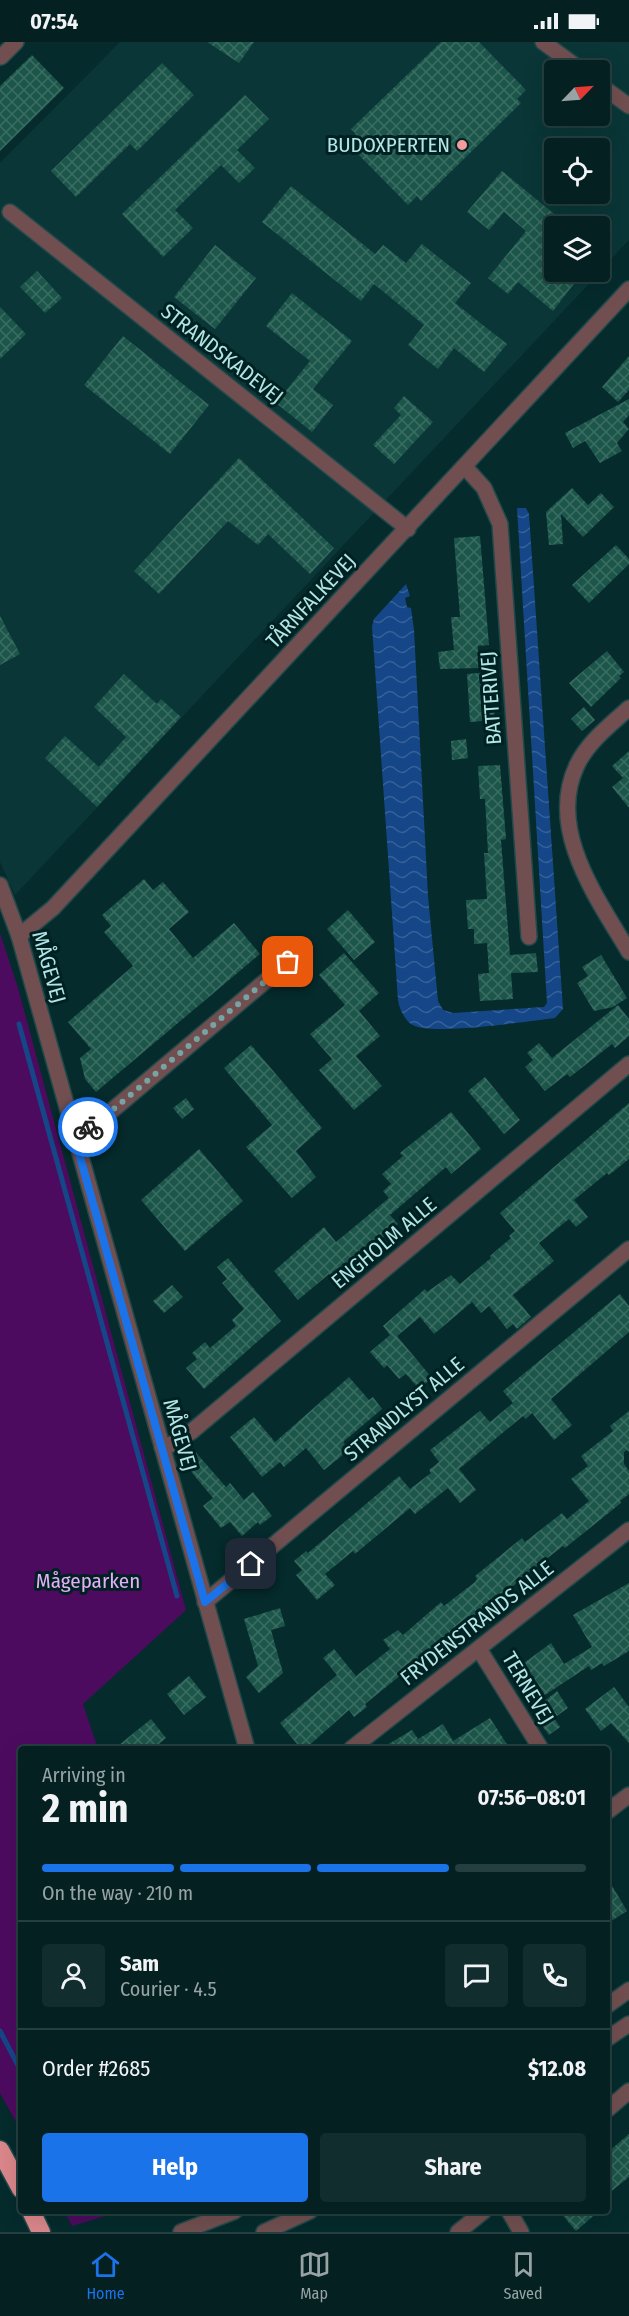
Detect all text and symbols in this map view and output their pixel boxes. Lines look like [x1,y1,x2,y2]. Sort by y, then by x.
text: 07:54 [30,8,78,35]
north arrow [544,60,610,126]
map controls [544,60,610,282]
place label: BUDOXPERTEN [327,132,450,158]
marker: BUDOXPERTEN [455,138,469,152]
button: locate [544,138,610,204]
button: layers [544,216,610,282]
street label: STRANDSKADEVEJ [156,298,288,410]
street label: TÅRNFALKEVEJ [261,548,361,654]
street label: BATTERIVEJ [475,650,507,746]
street label: MÅGEVEJ [26,928,72,1006]
pin [262,936,313,987]
icon: bag [271,945,304,978]
courier [58,1097,118,1157]
icon: bike [72,1111,105,1144]
street label: ENGHOLM ALLE [326,1191,442,1294]
street label: STRANDLYST ALLE [339,1351,469,1467]
street label: MÅGEVEJ [157,1396,203,1474]
pin [225,1538,276,1589]
icon: home [234,1547,267,1580]
street label: FRYDENSTRANDS ALLE [395,1555,559,1691]
park label: Mågeparken [36,1568,140,1594]
street label: TERNEVEJ [496,1647,560,1729]
text: Arriving in [42,1763,126,1787]
text: 07:56–08:01 [478,1784,586,1811]
text: 2 min [42,1786,128,1832]
text: On the way · 210 m [42,1881,193,1905]
button: person [42,1944,105,2007]
button: chat [445,1944,508,2007]
button: phone [523,1944,586,2007]
text: Sam [120,1950,159,1977]
text: Courier · 4.5 [120,1977,217,2001]
text: Order #2685 [42,2055,150,2082]
text: $12.08 [528,2055,586,2082]
button: Help [42,2133,308,2202]
button: Share [320,2133,586,2202]
tab: Home [86,2248,125,2303]
tab: Map [298,2248,331,2303]
tab: Saved [503,2248,543,2303]

